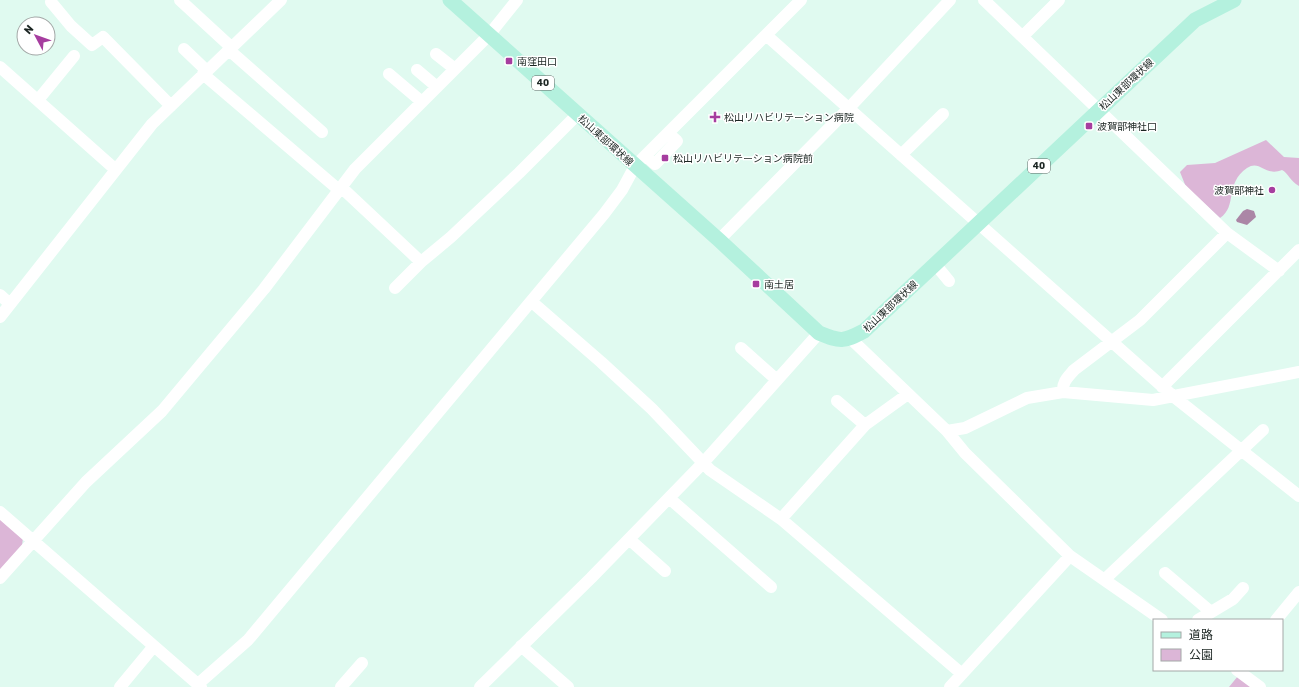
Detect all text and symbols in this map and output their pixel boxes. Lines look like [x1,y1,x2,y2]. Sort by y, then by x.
north arrow [16,16,56,56]
text: N [21,22,36,37]
marker: 南窪田口 [504,56,514,66]
place label: 南窪田口 [517,56,557,68]
street label: 松山東部環状線 [1097,56,1156,113]
road number: 40 [532,76,554,90]
marker: 松山リハビリテーション病院 [709,111,721,123]
place label: 松山リハビリテーション病院 [724,112,854,124]
street label: 松山東部環状線 [575,113,635,169]
marker: 波賀部神社口 [1084,121,1094,131]
place label: 波賀部神社口 [1097,121,1157,133]
marker: 松山リハビリテーション病院前 [660,153,670,163]
place label: 松山リハビリテーション病院前 [673,153,813,165]
road number: 40 [1028,159,1050,173]
place label: 波賀部神社 [1214,185,1264,197]
marker: 波賀部神社 [1267,185,1277,195]
street label: 松山東部環状線 [861,278,920,335]
marker: 南土居 [751,279,761,289]
place label: 南土居 [764,279,794,291]
legend [1153,619,1283,671]
text: 道路 [1189,628,1213,642]
text: 公園 [1189,648,1213,662]

